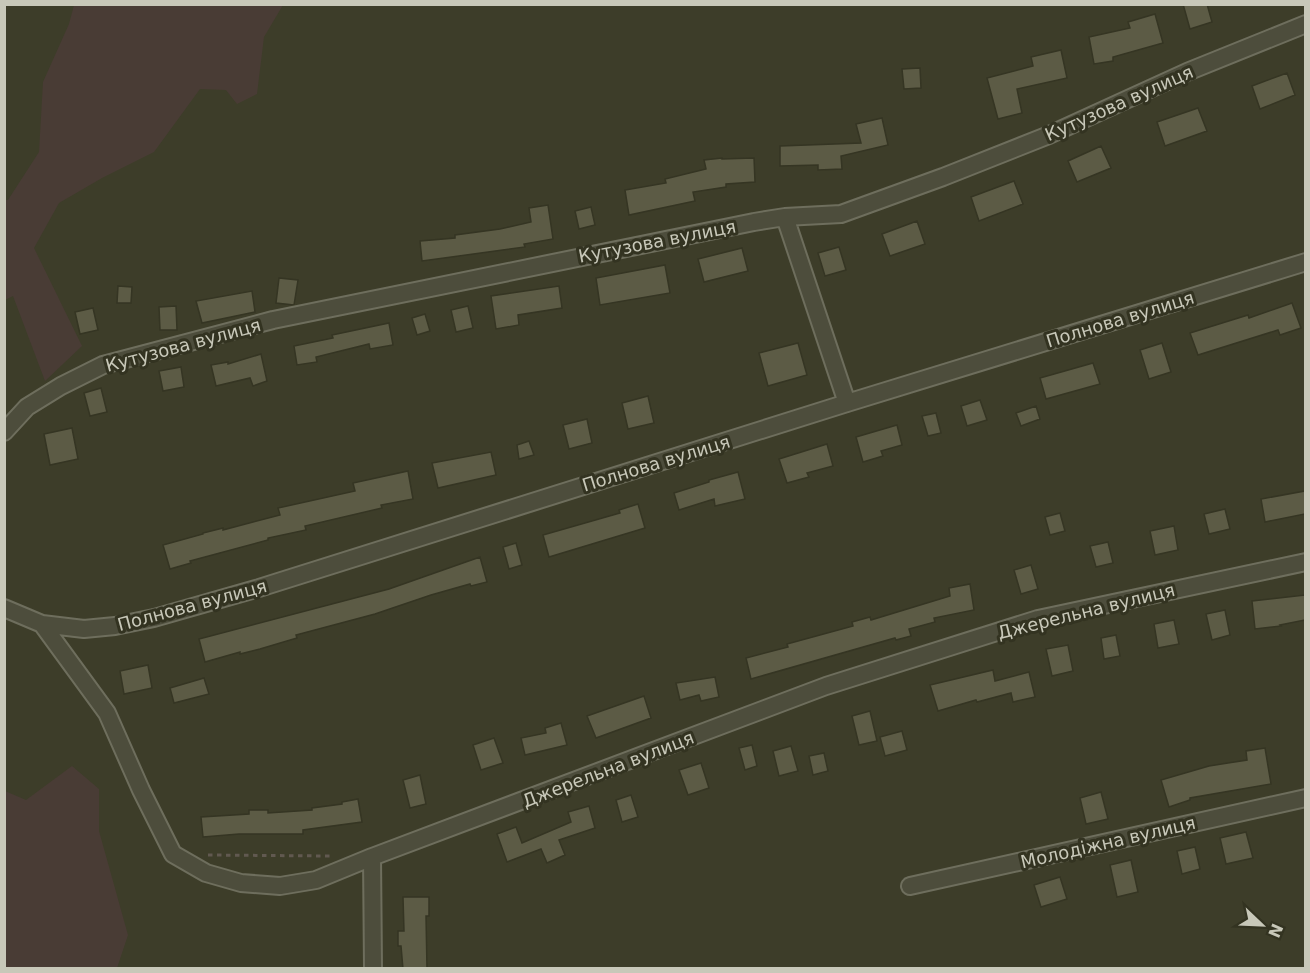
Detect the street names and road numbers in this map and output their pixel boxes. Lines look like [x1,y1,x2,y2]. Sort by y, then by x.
street label: Кутузова вулиця [1042,61,1196,145]
street label: Кутузова вулиця [576,215,738,267]
street label: Полнова вулиця [1043,286,1197,352]
street label: Кутузова вулиця [103,314,263,376]
street label: Полнова вулиця [579,430,733,496]
street label: Полнова вулиця [115,575,269,635]
street label: Джерельна вулиця [995,579,1177,643]
street label: Джерельна вулиця [519,727,697,811]
street label: Молодіжна вулиця [1019,812,1197,872]

